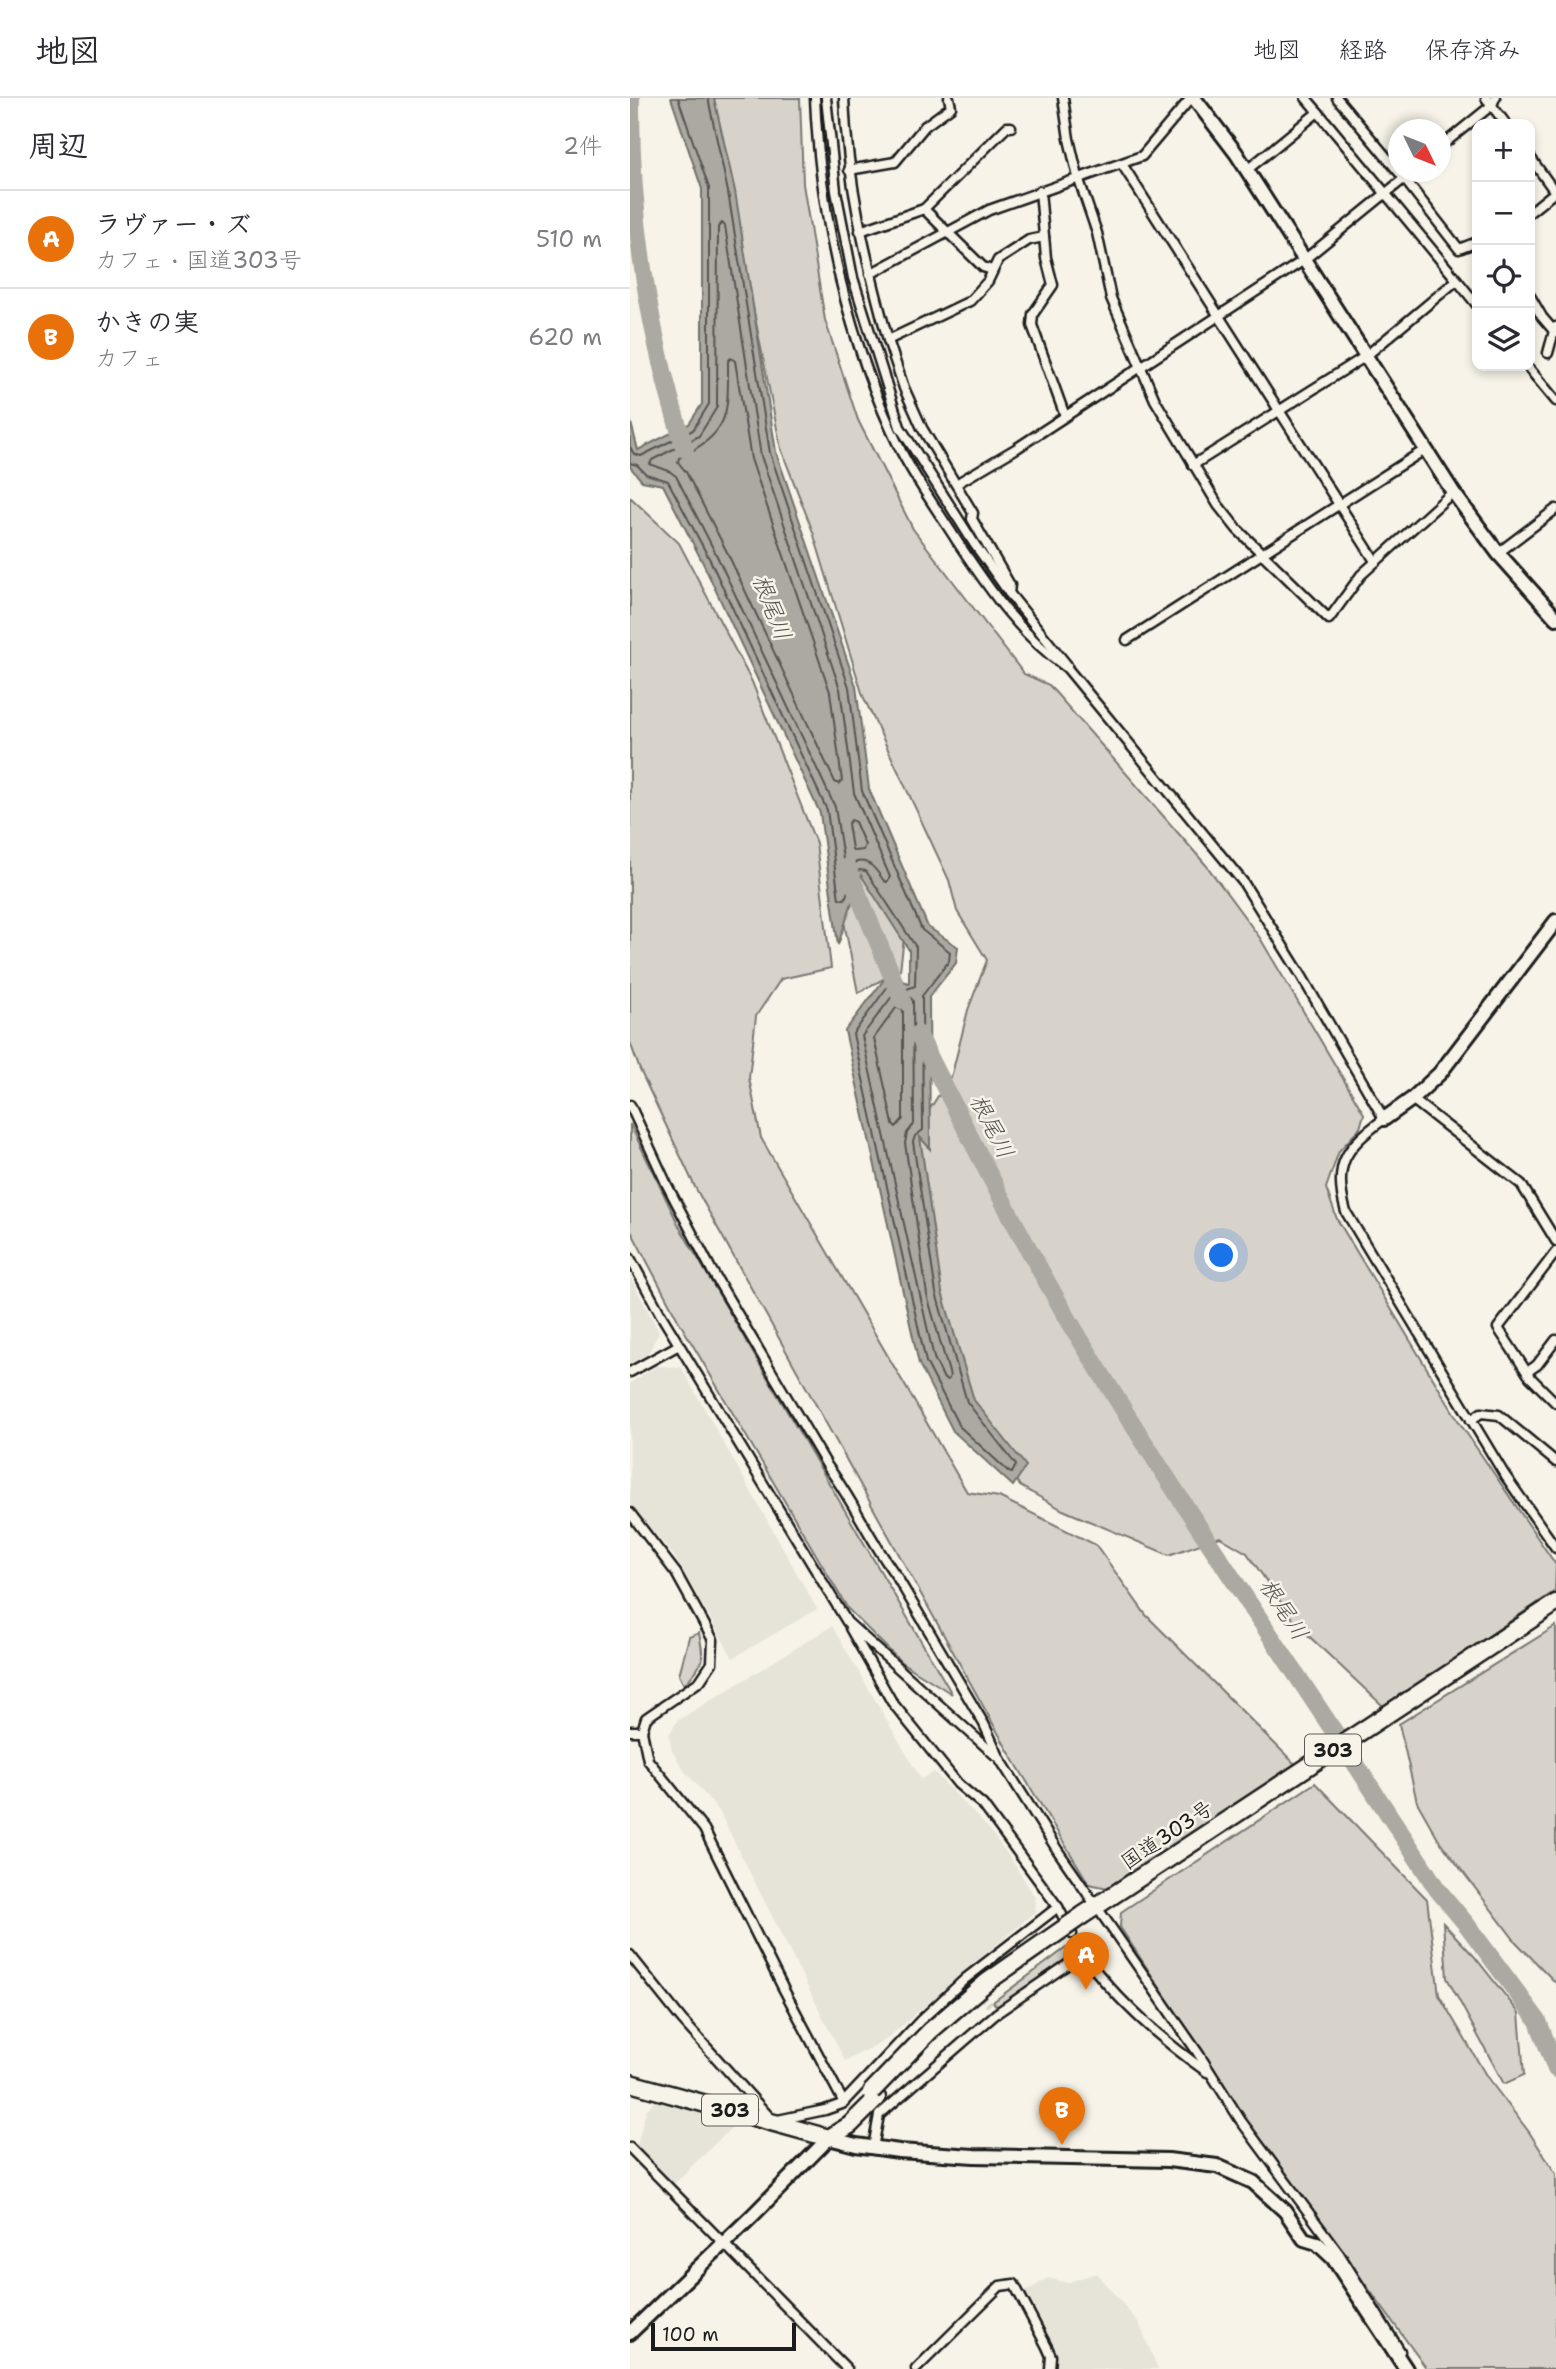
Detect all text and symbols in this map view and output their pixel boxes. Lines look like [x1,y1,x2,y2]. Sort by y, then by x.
text: 地図 [35,28,101,73]
text: 地図 [1253,34,1301,66]
text: 経路 [1339,34,1387,66]
text: 保存済み [1425,34,1521,66]
north arrow [1388,119,1451,182]
map controls [1472,119,1535,371]
button: + [1472,119,1535,182]
text: 周辺 [28,125,88,166]
text: 2件 [563,131,602,161]
button: − [1472,182,1535,245]
text: ラヴァー・ズ [95,206,251,241]
text: A [42,224,60,254]
text: 510 m [536,224,602,254]
text: カフェ · 国道303号 [95,245,302,275]
button: locate [1472,245,1535,308]
text: かきの実 [95,304,199,339]
button: layers [1472,308,1535,371]
text: B [44,322,58,352]
text: 620 m [528,322,602,352]
text: カフェ [95,343,164,373]
water label: 根尾川 [746,569,798,645]
water label: 根尾川 [963,1088,1021,1164]
your location [1204,1238,1238,1272]
water label: 根尾川 [1253,1572,1315,1646]
road number: 303 [1305,1734,1361,1766]
street label: 国道303号 [1115,1794,1219,1876]
pin: A [1063,1932,1109,1990]
pin: B [1039,2087,1085,2145]
road number: 303 [702,2094,758,2126]
scale bar [651,2320,796,2352]
text: 100 m [662,2322,719,2347]

